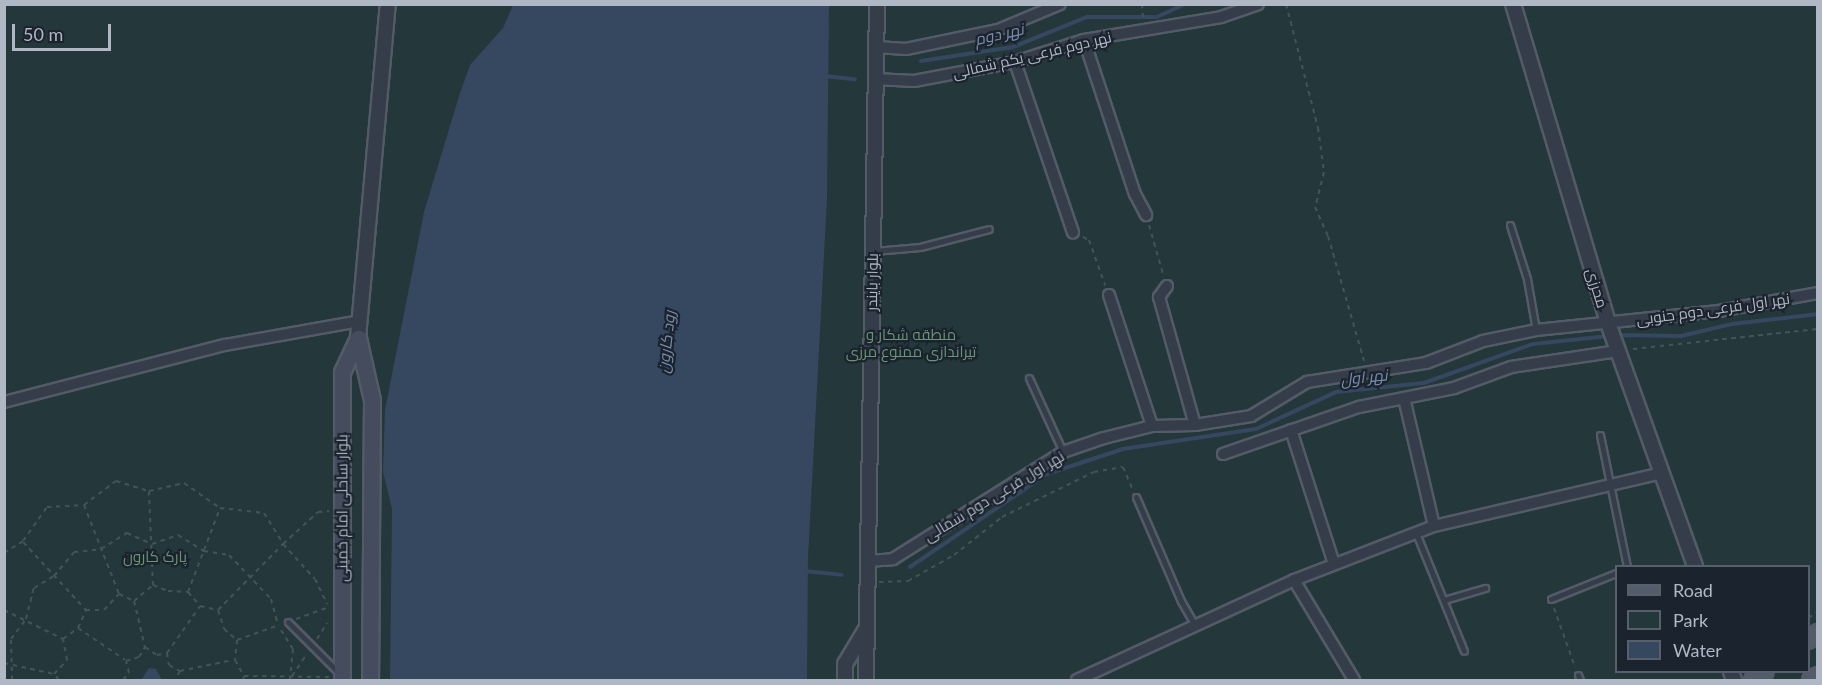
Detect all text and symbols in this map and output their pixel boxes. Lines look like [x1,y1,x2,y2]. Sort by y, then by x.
scale bar [15,12,114,50]
water label: نهر دوم [973,19,1025,49]
text: 50 m [23,23,63,45]
street label: نهر دوم فرعی یکم شمالی [951,28,1113,82]
street label: بلوار بایندر [862,253,882,311]
street label: محرزی [1582,266,1612,310]
street label: نهر اول فرعی دوم جنوبی [1635,289,1791,329]
water label: رود کارون [653,310,679,374]
park label: منطقه شکار و تیراندازی ممنوع مرزی [846,325,976,360]
water label: نهر اول [1340,365,1388,389]
street label: بلوار ساحلی امام خمینی [333,434,351,582]
street label: نهر اول فرعی دوم شمالی [920,447,1068,545]
park label: پارک کارون [123,548,187,566]
legend [1615,565,1810,673]
text: Road [1673,579,1713,601]
text: Park [1673,609,1708,631]
text: Water [1673,639,1722,661]

